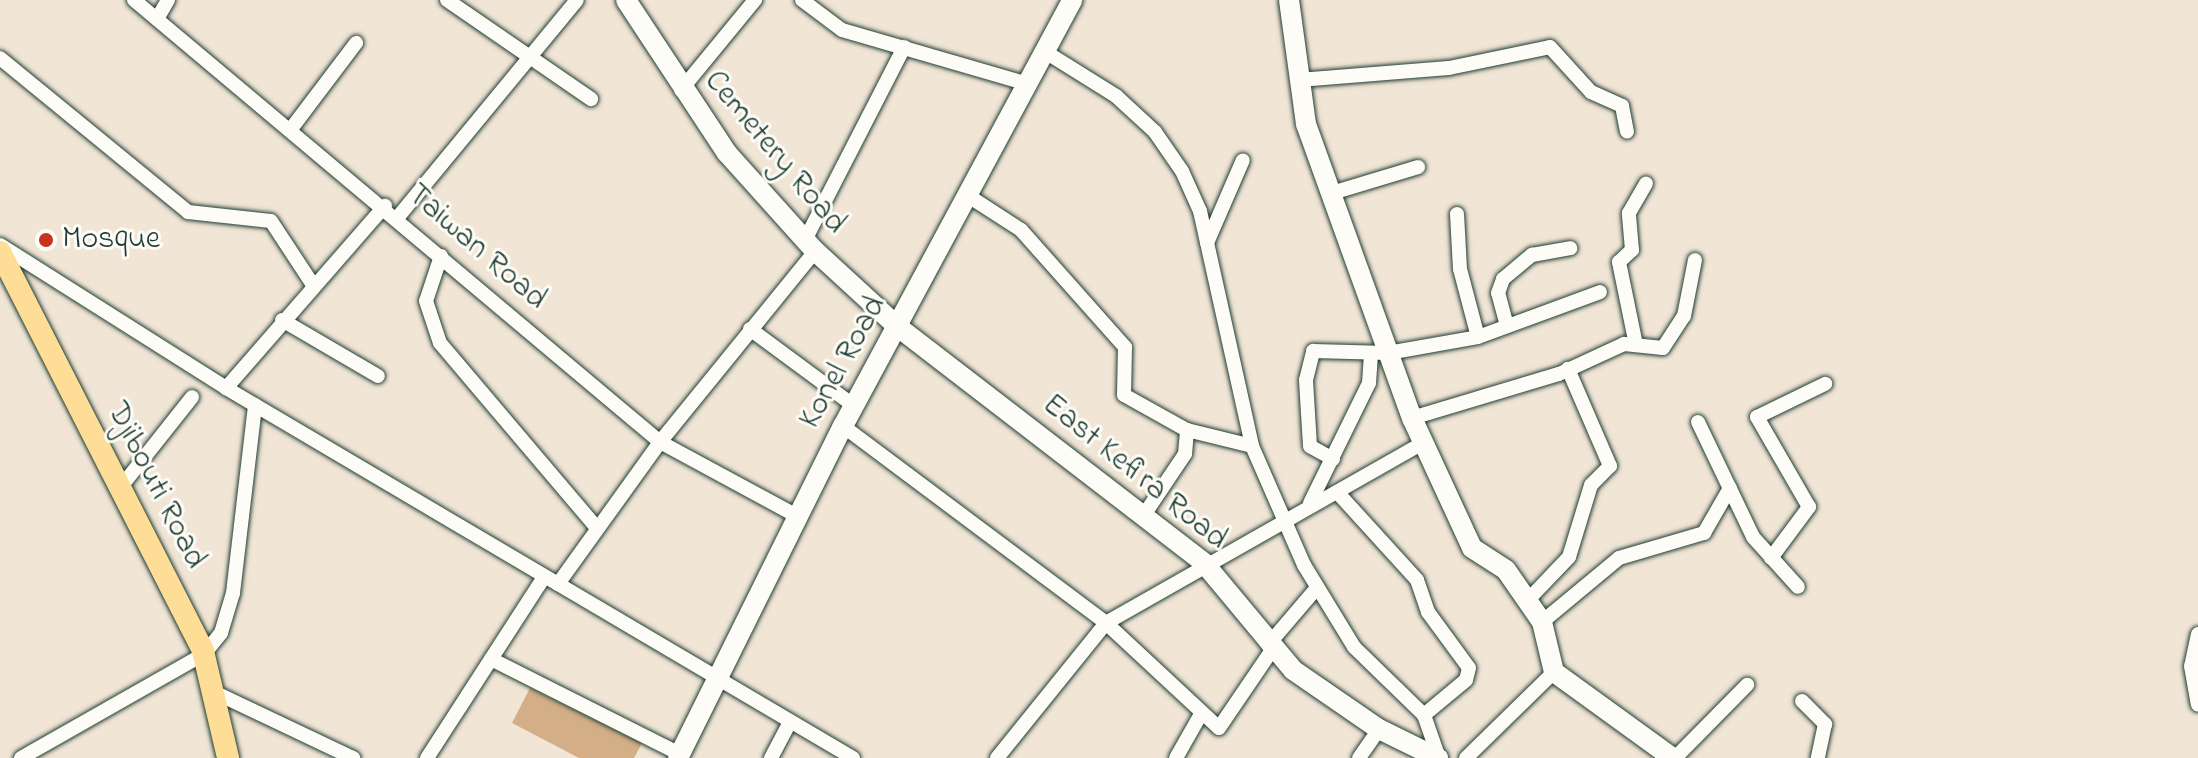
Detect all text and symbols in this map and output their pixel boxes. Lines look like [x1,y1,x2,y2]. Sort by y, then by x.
street label: Cemetery Road [695,63,853,243]
street label: Taiwan Road [398,177,554,319]
place label: Mosque [62,221,160,259]
marker: Mosque [37,231,55,249]
street label: Konel Road [792,290,896,436]
street label: East Kefira Road [1034,387,1234,559]
street label: Djibouti Road [97,396,213,576]

